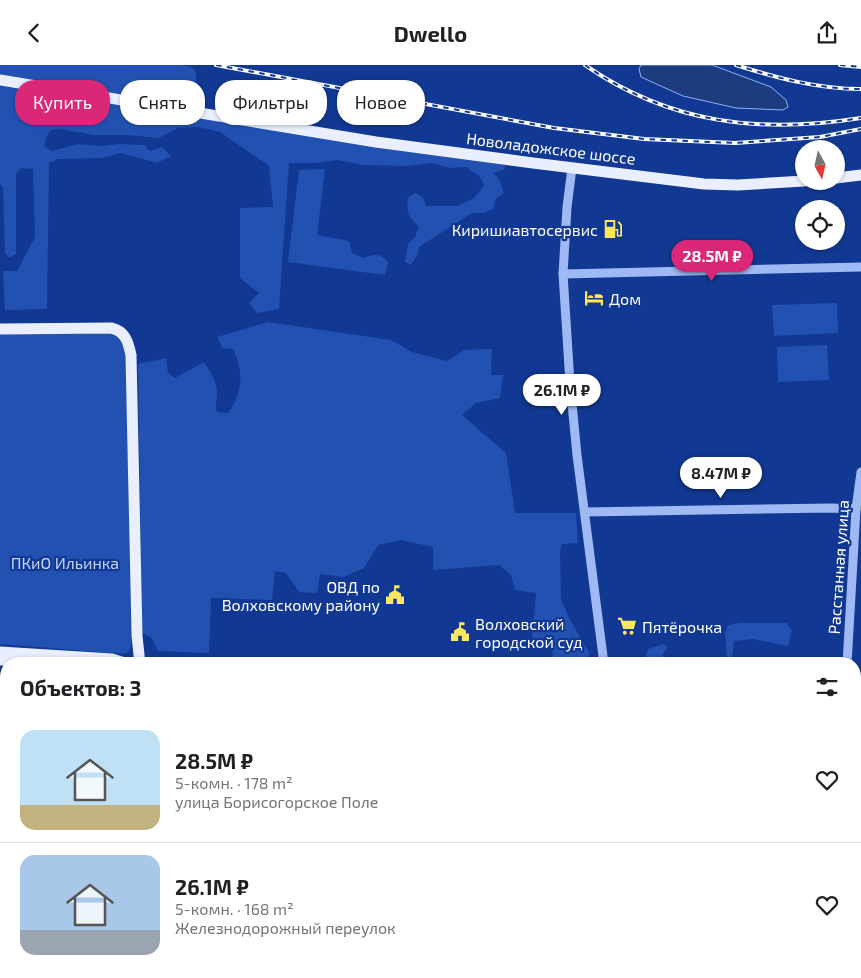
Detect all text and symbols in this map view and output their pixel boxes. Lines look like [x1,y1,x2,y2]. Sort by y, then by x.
icon: back [20,19,48,47]
icon: share [813,19,841,47]
text: Dwello [394,20,467,46]
chip: Купить [15,80,110,125]
chip: Снять [120,80,205,125]
chip: Фильтры [215,80,327,125]
chip: Новое [337,80,425,125]
street label: Новоладожское шоссе [465,128,637,168]
north arrow [795,140,845,190]
map controls [795,140,845,250]
button: locate [795,200,845,250]
fuel station icon: Киришиавтосервис [602,218,624,240]
place label: Киришиавтосервис [452,220,598,239]
pin: 28.5M ₽ [666,239,758,282]
text: 28.5M ₽ [682,246,742,265]
hotel icon: Дом [583,287,605,309]
place label: Дом [609,289,641,308]
pin: 26.1M ₽ [516,373,608,416]
text: 26.1M ₽ [534,380,590,399]
pin: 8.47M ₽ [675,457,767,499]
text: 8.47M ₽ [691,463,751,482]
street label: Расстанная улица [824,499,853,635]
park label: ПКиО Ильинка [11,553,119,572]
place label: ОВД по Волховскому району [222,577,380,615]
public building icon: ОВД по Волховскому району [384,584,406,606]
place label: Волховский городской суд [475,614,583,652]
supermarket icon: Пятёрочка [616,615,638,637]
place label: Пятёрочка [642,617,722,636]
public building icon: Волховский городской суд [449,621,471,643]
icon: filters [813,673,841,701]
text: Объектов: 3 [20,675,142,700]
text: 28.5M ₽ [175,748,253,773]
icon: home [60,750,120,810]
icon: heart [813,766,841,794]
text: 5-комн. · 178 m² [175,773,293,792]
text: улица Борисогорское Поле [175,792,378,811]
text: 26.1M ₽ [175,874,249,899]
icon: home [60,875,120,935]
icon: heart [813,891,841,919]
text: 5-комн. · 168 m² [175,899,294,918]
text: Железнодорожный переулок [175,918,396,937]

